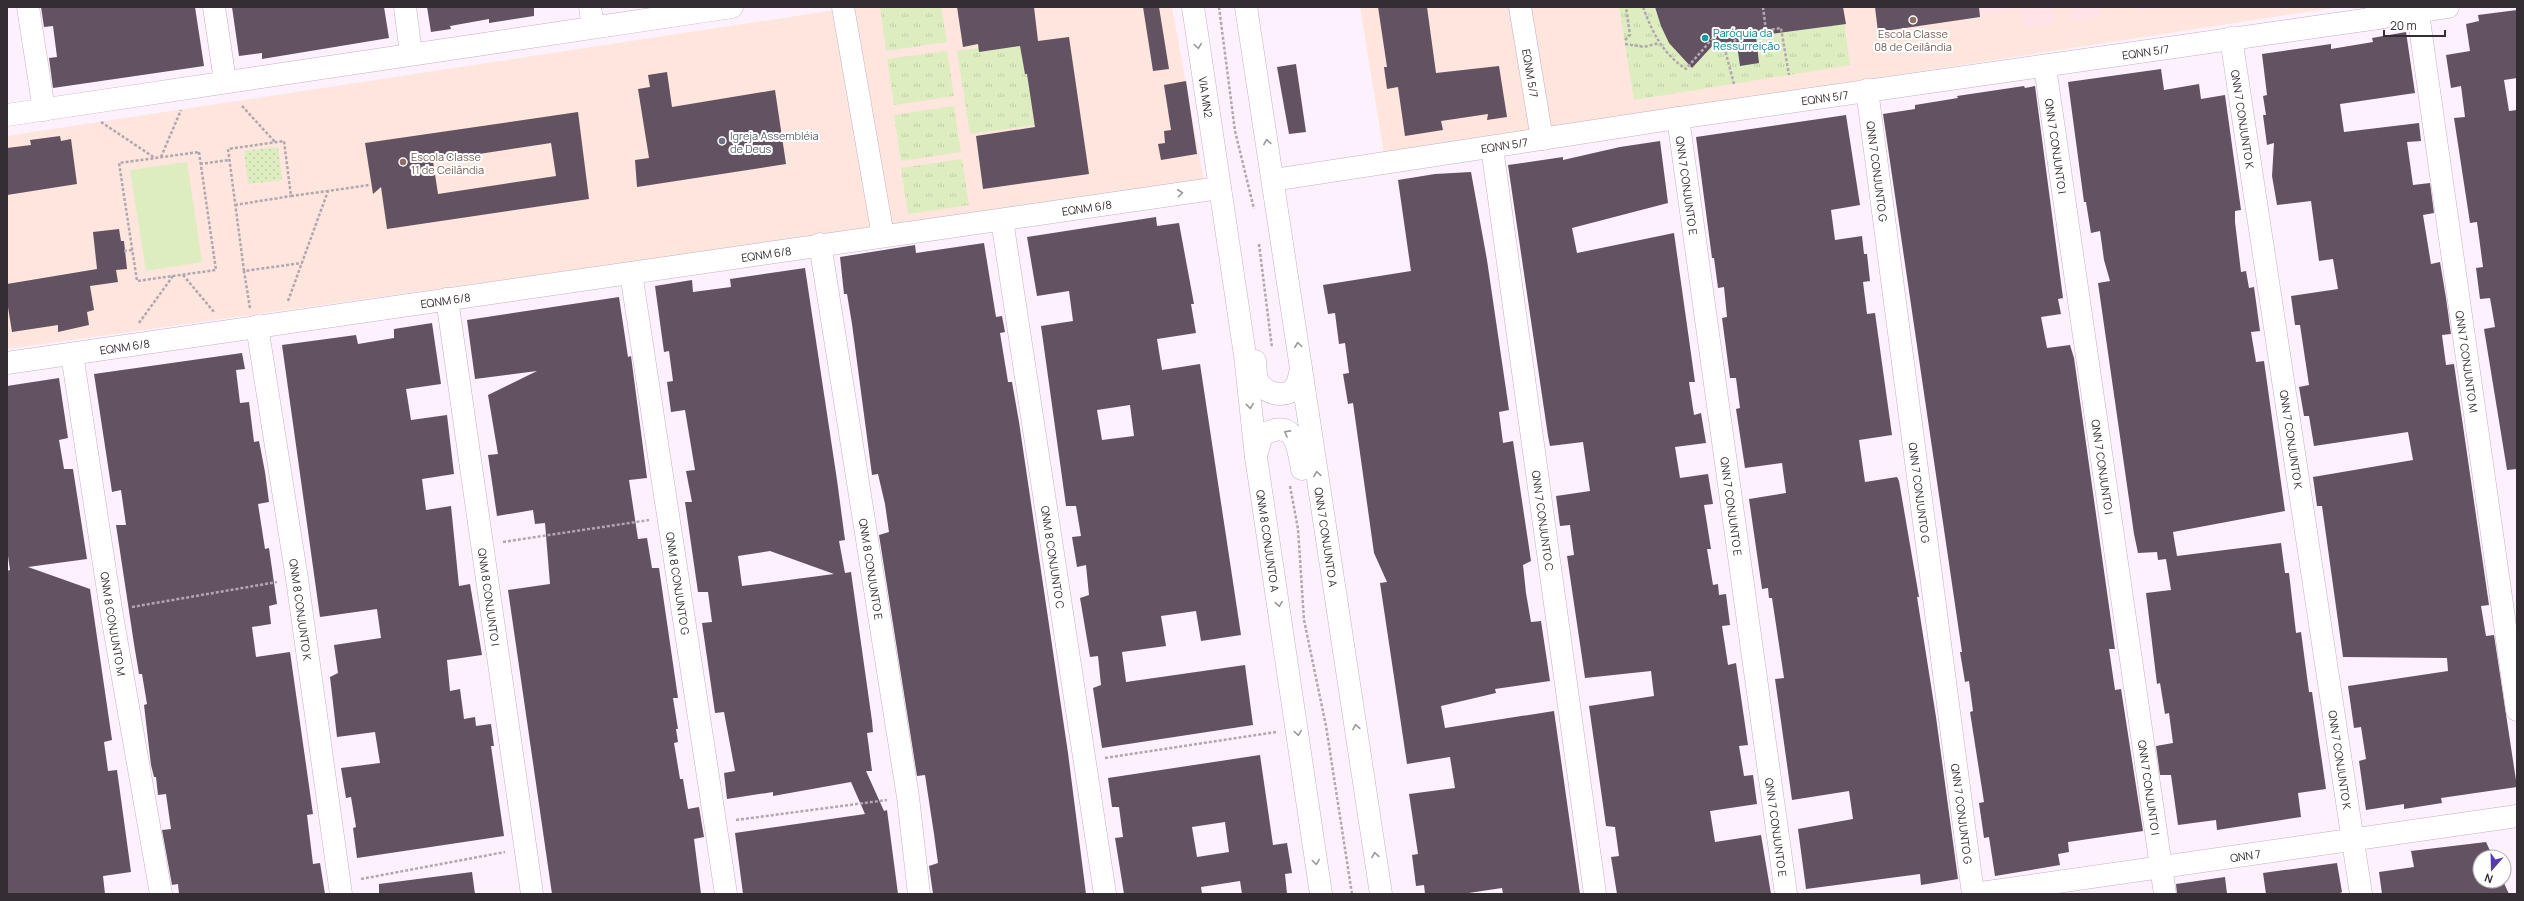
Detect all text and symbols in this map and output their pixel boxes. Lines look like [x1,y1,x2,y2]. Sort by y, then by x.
scale bar [2384,12,2445,38]
marker: Escola Classe 08 de Ceilândia [1908,15,1918,25]
text: 20 m [2390,17,2417,34]
place label: Paróquia da Ressurreição [1713,25,1780,53]
place label: Escola Classe 08 de Ceilândia [1874,26,1952,54]
marker: Paróquia da Ressurreição [1700,33,1710,43]
street label: EQNN 5/7 [2121,40,2170,62]
one-way arrow [1193,43,1202,49]
street label: EQNM 5/7 [1520,48,1542,99]
street label: QNN 7 CONJUNTO K [2228,69,2258,170]
street label: VIA MN2 [1196,75,1217,119]
street label: EQNN 5/7 [1800,86,1849,108]
street label: QNN 7 CONJUNTO I [2042,98,2071,195]
street label: QNN 7 CONJUNTO G [1864,120,1892,223]
place label: Igreja Assembléia de Deus [730,128,819,156]
street label: EQNN 5/7 [1480,134,1529,156]
street label: QNN 7 CONJUNTO E [1673,135,1702,236]
marker: Igreja Assembléia de Deus [717,136,727,146]
one-way arrow [1263,139,1272,145]
place label: Escola Classe 11 de Ceilândia [411,149,484,177]
marker: Escola Classe 11 de Ceilândia [398,157,408,167]
one-way arrow [1177,189,1183,198]
street label: EQNM 6/8 [1061,196,1113,218]
street label: EQNM 6/8 [740,242,792,264]
street label: EQNM 6/8 [419,289,471,311]
street label: QNN 7 CONJUNTO M [2453,310,2482,413]
street label: EQNM 6/8 [99,335,151,357]
one-way arrow [1294,342,1303,348]
street label: QNN 7 CONJUNTO K [2277,389,2307,490]
one-way arrow [1246,403,1255,409]
street label: QNN 7 CONJUNTO I [2089,418,2117,515]
one-way arrow [1284,431,1291,438]
street label: QNN 7 CONJUNTO G [1906,441,1934,544]
street label: QNN 7 CONJUNTO E [1718,456,1746,557]
street label: QNN 7 CONJUNTO C [1529,469,1558,572]
one-way arrow [1313,471,1322,477]
street label: QNN 7 CONJUNTO A [1312,486,1342,588]
street label: QNM 8 CONJUNTO A [1253,489,1283,593]
street label: QNM 8 CONJUNTO C [1038,505,1069,610]
street label: QNM 8 CONJUNTO E [856,517,887,621]
street label: QNM 8 CONJUNTO G [663,531,694,636]
street label: QNM 8 CONJUNTO I [475,547,504,647]
street label: QNM 8 CONJUNTO K [286,558,316,662]
street label: QNM 8 CONJUNTO M [98,571,130,677]
one-way arrow [1274,601,1283,607]
street label: QNN 7 CONJUNTO K [2326,709,2356,811]
one-way arrow [1352,724,1361,730]
one-way arrow [1293,730,1302,736]
street label: QNN 7 CONJUNTO I [2135,739,2164,836]
street label: QNN 7 CONJUNTO G [1948,763,1976,865]
street label: QNN 7 CONJUNTO E [1762,777,1791,878]
street label: QNN 7 [2229,845,2262,865]
north arrow [2472,849,2512,889]
one-way arrow [1371,852,1380,859]
one-way arrow [1311,859,1320,865]
text: N [2482,870,2495,887]

